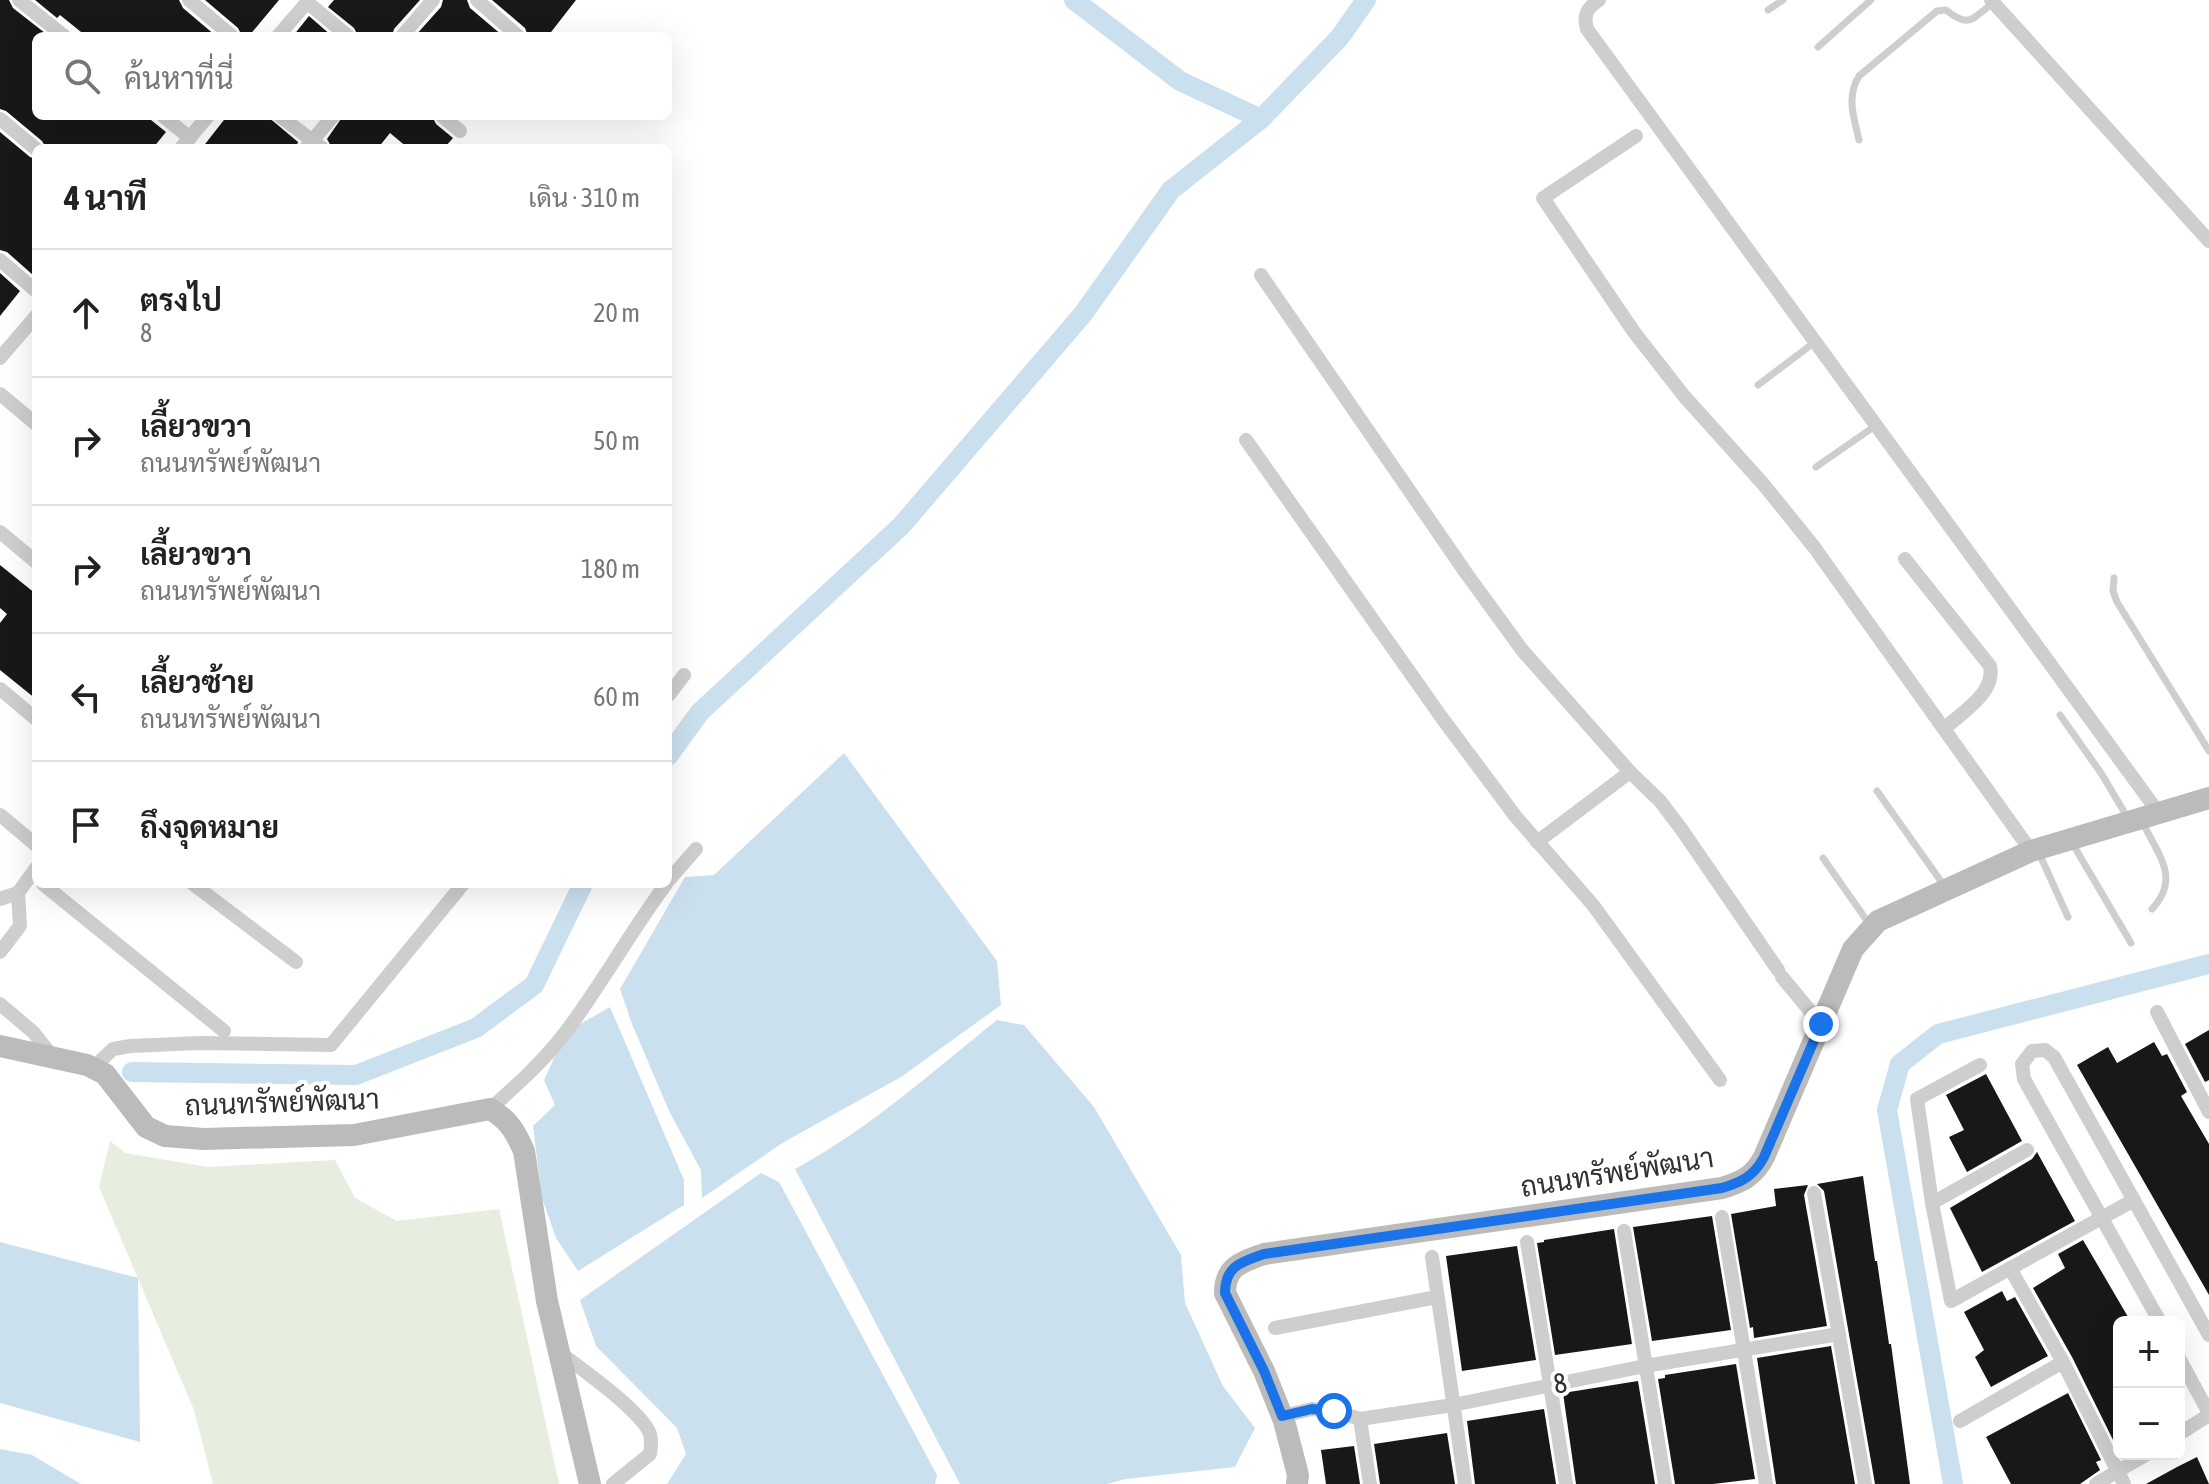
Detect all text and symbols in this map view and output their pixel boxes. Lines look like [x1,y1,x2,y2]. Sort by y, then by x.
search box [32,32,672,120]
icon: search [60,54,104,98]
text: ค้นหาที่นี่ [124,61,234,95]
text: 4 นาที [64,178,147,217]
text: เดิน · 310 m [528,183,640,213]
text: ตรงไป [140,283,222,317]
icon: ahead [64,291,108,335]
text: 20 m [593,298,640,328]
text: 8 [140,318,152,348]
text: เลี้ยวขวา [140,409,252,443]
icon: right [64,419,108,463]
text: 50 m [593,426,640,456]
text: ถนนทรัพย์พัฒนา [140,448,321,478]
text: เลี้ยวขวา [140,537,252,571]
icon: right [64,547,108,591]
text: 180 m [581,554,640,584]
text: ถนนทรัพย์พัฒนา [140,576,321,606]
text: เลี้ยวซ้าย [140,665,254,699]
icon: left [64,675,108,719]
text: 60 m [593,682,640,712]
text: ถนนทรัพย์พัฒนา [140,704,321,734]
icon: arrive [64,803,108,847]
text: ถึงจุดหมาย [140,810,279,844]
route end [1803,1006,1839,1042]
street label: ถนนทรัพย์พัฒนา [184,1080,380,1121]
street label: ถนนทรัพย์พัฒนา [1518,1138,1716,1203]
map controls [2113,1316,2185,1460]
button: + [2113,1316,2185,1388]
street label: 8 [1550,1366,1570,1400]
button: − [2113,1388,2185,1460]
route start [1316,1393,1352,1429]

